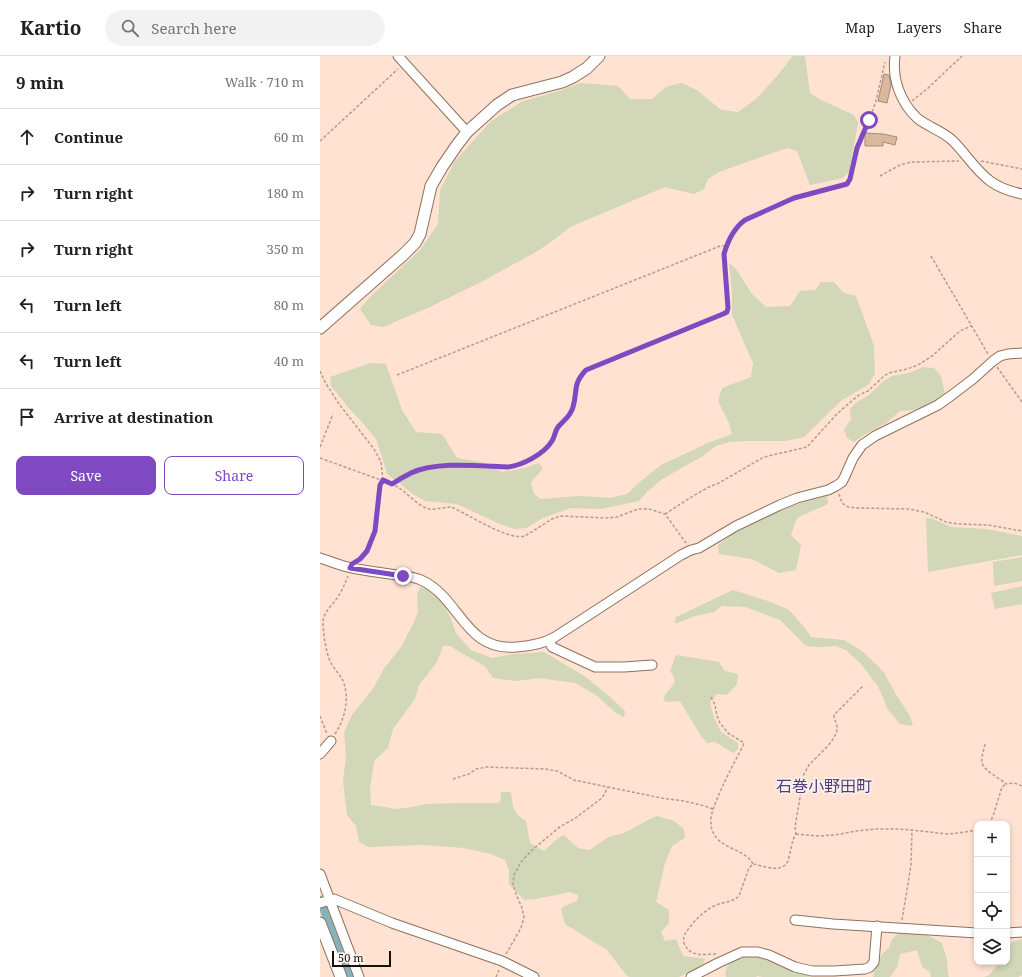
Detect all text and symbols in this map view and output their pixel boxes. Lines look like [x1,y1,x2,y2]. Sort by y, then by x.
search box [105,10,385,46]
text: Kartio [20,15,81,41]
icon: search [119,17,141,39]
text: Search here [151,18,236,38]
text: Map [845,18,875,37]
text: Layers [897,18,942,37]
text: Share [964,18,1002,37]
text: 9 min [16,71,64,94]
text: Walk · 710 m [225,73,304,91]
route start [860,111,878,129]
icon: ahead [16,126,38,148]
text: Continue [54,127,123,147]
text: 60 m [274,128,304,146]
icon: right [16,182,38,204]
text: Turn right [54,183,133,203]
text: 180 m [267,184,304,202]
icon: right [16,238,38,260]
text: Turn right [54,239,133,259]
text: 350 m [267,240,304,258]
icon: left [16,294,38,316]
text: Turn left [54,295,122,315]
text: 80 m [274,296,304,314]
icon: left [16,350,38,372]
text: Turn left [54,351,122,371]
text: 40 m [274,352,304,370]
icon: arrive [16,406,38,428]
text: Arrive at destination [54,407,213,427]
button: Save [16,456,156,495]
button: Share [164,456,304,495]
route end [394,567,412,585]
district label: 石巻小野田町 [776,775,872,797]
map controls [974,821,1010,965]
button: + [974,821,1010,857]
button: − [974,857,1010,893]
button: locate [974,893,1010,929]
button: layers [974,929,1010,965]
scale bar [332,949,391,968]
text: 50 m [338,950,364,965]

